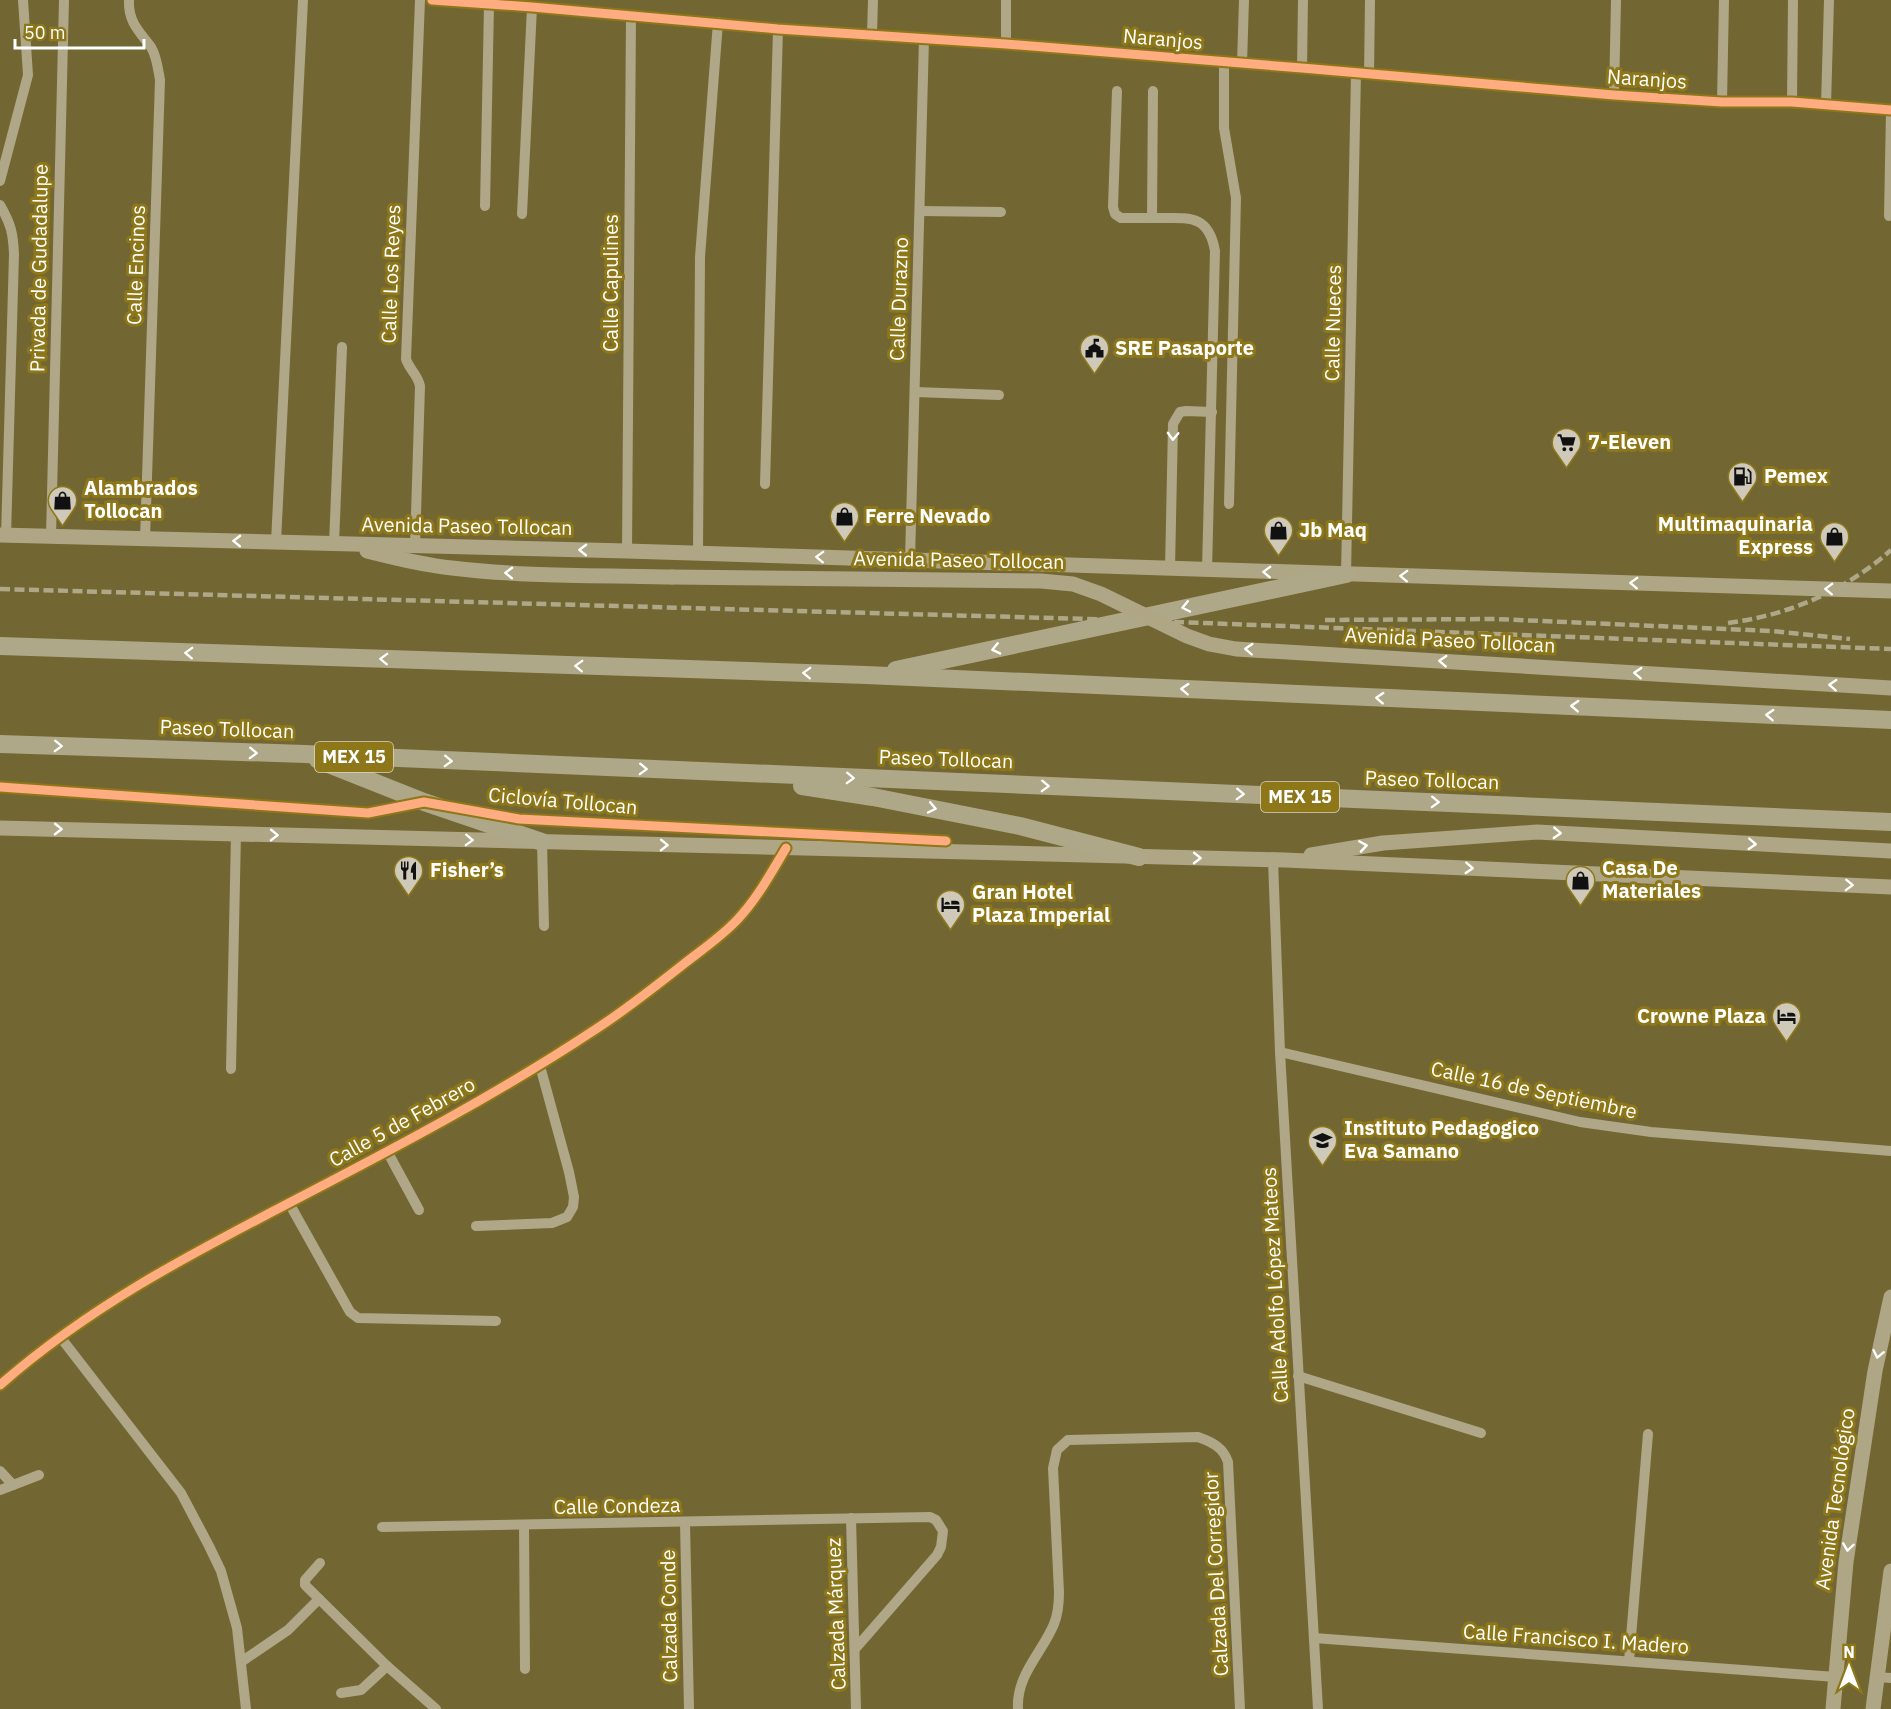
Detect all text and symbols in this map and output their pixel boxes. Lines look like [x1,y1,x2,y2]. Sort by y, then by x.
scale bar [15,12,144,50]
text: 50 m [24,21,66,44]
street label: Naranjos [1122,22,1204,55]
street label: Naranjos [1606,62,1688,95]
street label: Privada de Gudadalupe [23,164,54,372]
street label: Calle Los Reyes [375,204,406,344]
street label: Calle Encinos [120,205,151,325]
street label: Calle Capulines [597,214,624,352]
street label: Calle Durazno [883,236,914,361]
street label: Calle Nueces [1318,264,1347,382]
public building icon: SRE Pasaporte [1078,332,1110,374]
place label: SRE Pasaporte [1115,334,1254,361]
supermarket icon: 7-Eleven [1551,426,1583,468]
place label: 7-Eleven [1588,428,1671,455]
one-way arrow [1167,432,1179,441]
fuel station icon: Pemex [1727,460,1759,502]
place label: Pemex [1764,462,1828,489]
place label: Alambrados Tollocan [84,474,198,524]
shop icon: Alambrados Tollocan [47,484,79,526]
shop icon: Ferre Nevado [828,500,860,542]
place label: Ferre Nevado [865,502,990,529]
street label: Avenida Paseo Tollocan [361,510,573,541]
place label: Multimaquinaria Express [1658,510,1813,560]
shop icon: Jb Maq [1262,514,1294,556]
place label: Jb Maq [1299,516,1367,543]
shop icon: Multimaquinaria Express [1818,520,1850,562]
one-way arrow [233,535,242,548]
one-way arrow [579,543,588,556]
street label: Avenida Paseo Tollocan [853,544,1065,575]
one-way arrow [816,551,825,564]
one-way arrow [1262,565,1271,578]
one-way arrow [504,566,513,579]
one-way arrow [1400,570,1409,582]
one-way arrow [1630,576,1639,589]
one-way arrow [1824,583,1833,595]
one-way arrow [1182,600,1192,613]
street label: Avenida Paseo Tollocan [1344,620,1556,659]
one-way arrow [991,642,1001,655]
one-way arrow [1244,643,1253,656]
one-way arrow [185,646,194,659]
one-way arrow [380,653,389,666]
one-way arrow [1439,655,1448,668]
one-way arrow [575,659,584,672]
one-way arrow [803,667,812,680]
one-way arrow [1633,667,1642,680]
one-way arrow [1828,678,1837,691]
one-way arrow [1181,683,1190,696]
one-way arrow [1375,691,1384,704]
one-way arrow [1570,700,1579,713]
one-way arrow [1765,708,1774,721]
street label: Paseo Tollocan [159,713,295,744]
one-way arrow [54,740,63,753]
road number: MEX 15 [315,742,393,772]
street label: Paseo Tollocan [878,743,1014,774]
one-way arrow [249,746,258,759]
one-way arrow [444,754,453,767]
one-way arrow [639,763,648,776]
street label: Paseo Tollocan [1364,764,1500,795]
one-way arrow [846,771,855,784]
one-way arrow [1041,780,1050,793]
street label: Ciclovía Tollocan [487,781,639,820]
road number: MEX 15 [1261,782,1339,812]
one-way arrow [1236,788,1245,801]
one-way arrow [1430,796,1439,809]
one-way arrow [926,801,936,814]
one-way arrow [54,823,63,836]
one-way arrow [1553,827,1562,840]
one-way arrow [270,829,279,841]
one-way arrow [465,834,474,846]
one-way arrow [1748,837,1757,850]
one-way arrow [660,839,669,851]
one-way arrow [1358,840,1368,852]
one-way arrow [1193,852,1202,865]
restaurant icon: Fisher’s [393,854,425,896]
place label: Casa De Materiales [1602,854,1701,904]
place label: Fisher’s [430,856,504,883]
one-way arrow [1465,862,1474,875]
shop icon: Casa De Materiales [1565,864,1597,906]
place label: Gran Hotel Plaza Imperial [972,878,1110,928]
one-way arrow [1845,879,1854,892]
hotel icon: Gran Hotel Plaza Imperial [935,888,967,930]
hotel icon: Crowne Plaza [1771,1000,1803,1042]
place label: Crowne Plaza [1637,1002,1766,1029]
street label: Calle 16 de Septiembre [1429,1054,1640,1125]
street label: Calle 5 de Febrero [324,1070,480,1173]
place label: Instituto Pedagogico Eva Samano [1344,1114,1539,1164]
school or university icon: Instituto Pedagogico Eva Samano [1307,1124,1339,1166]
street label: Calle Adolfo López Mateos [1255,1166,1294,1404]
one-way arrow [1872,1349,1885,1359]
street label: Avenida Tecnológico [1808,1406,1861,1592]
street label: Calzada Del Corregidor [1197,1471,1234,1677]
street label: Calle Condeza [553,1491,681,1520]
street label: Calzada Márquez [819,1537,852,1691]
one-way arrow [1843,1542,1855,1552]
street label: Calzada Conde [654,1549,683,1683]
street label: Calle Francisco I. Madero [1462,1617,1690,1660]
north arrow [1819,1637,1879,1697]
text: N [1843,1642,1855,1662]

